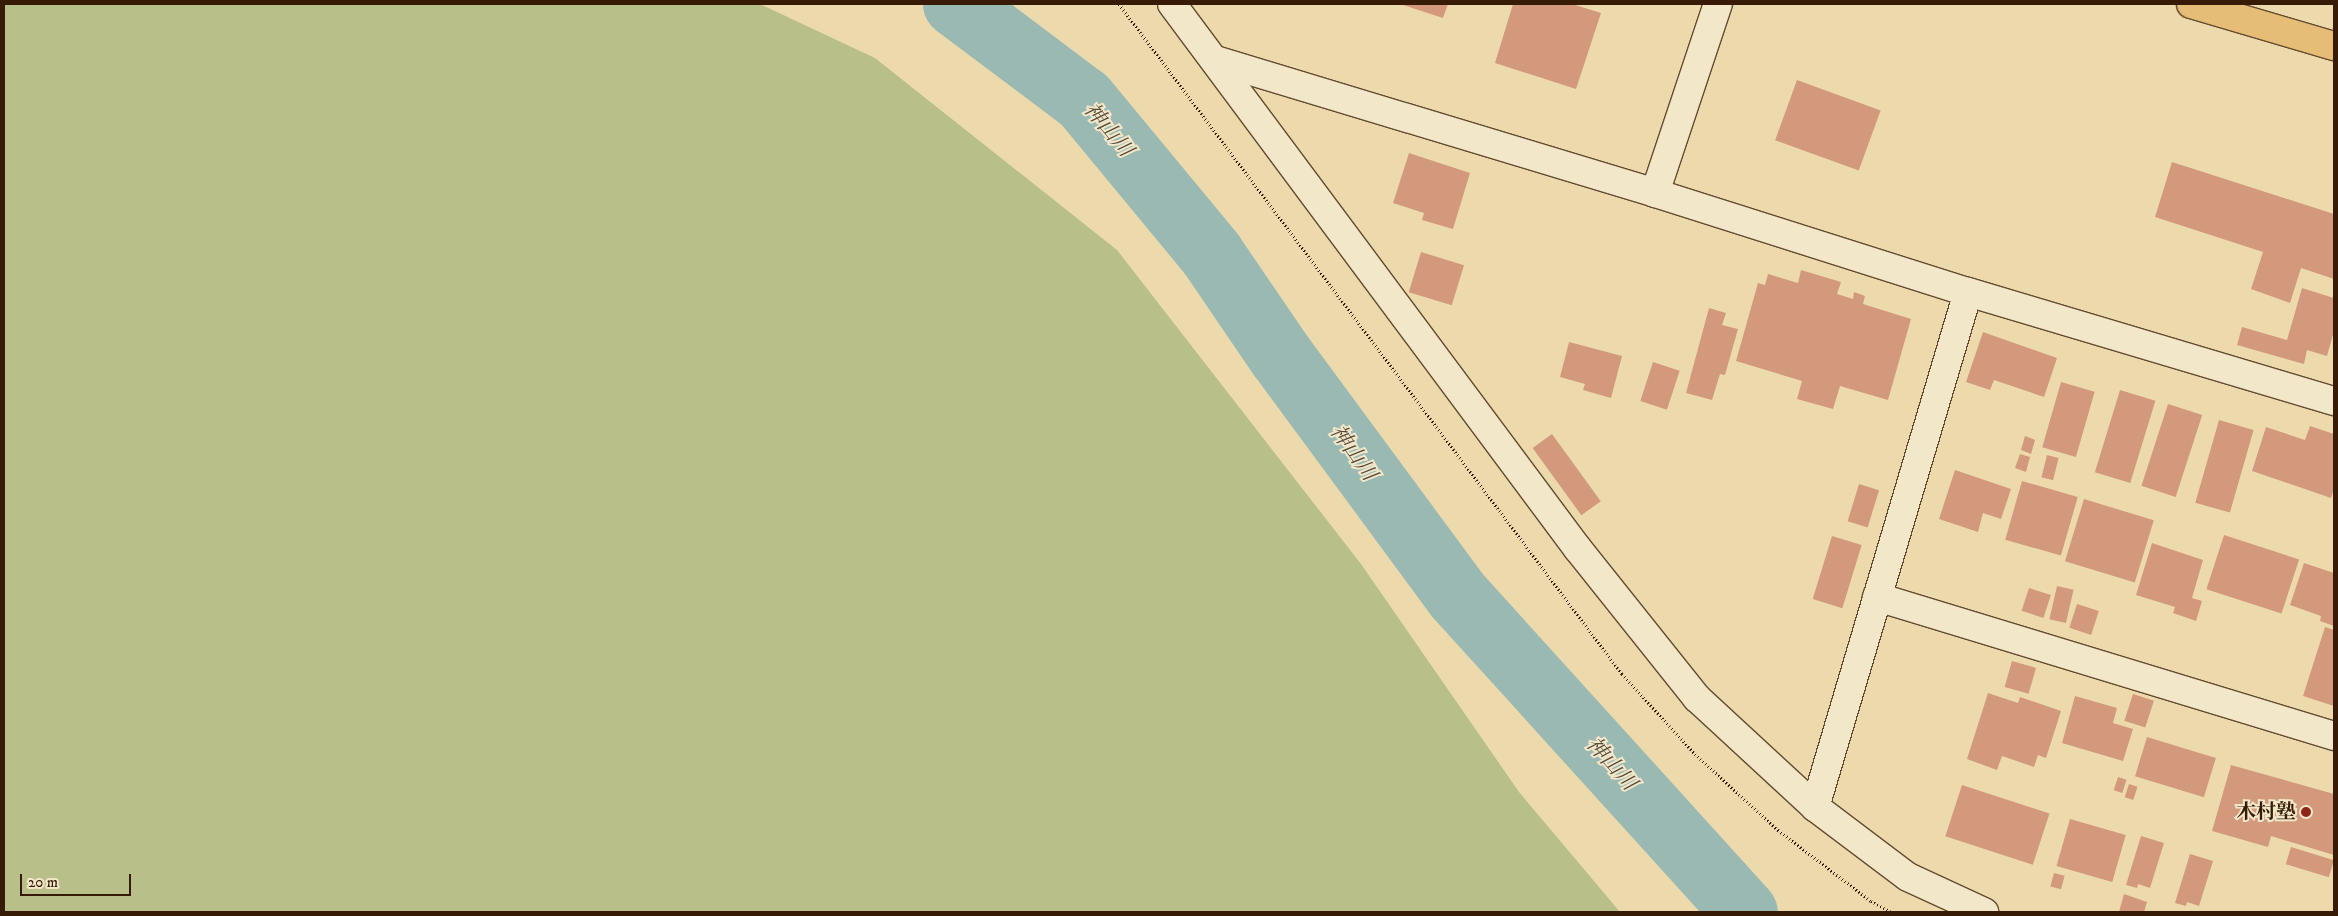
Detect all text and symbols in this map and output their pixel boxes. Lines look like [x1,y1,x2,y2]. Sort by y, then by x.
water label: 神山川 [1078,98,1138,162]
water label: 神山川 [1324,420,1382,486]
water label: 神山川 [1581,732,1641,796]
place label: 木村塾 [2236,800,2296,824]
marker: 木村塾 [2300,806,2312,818]
scale bar [22,864,134,896]
text: 20 m [28,873,58,892]

